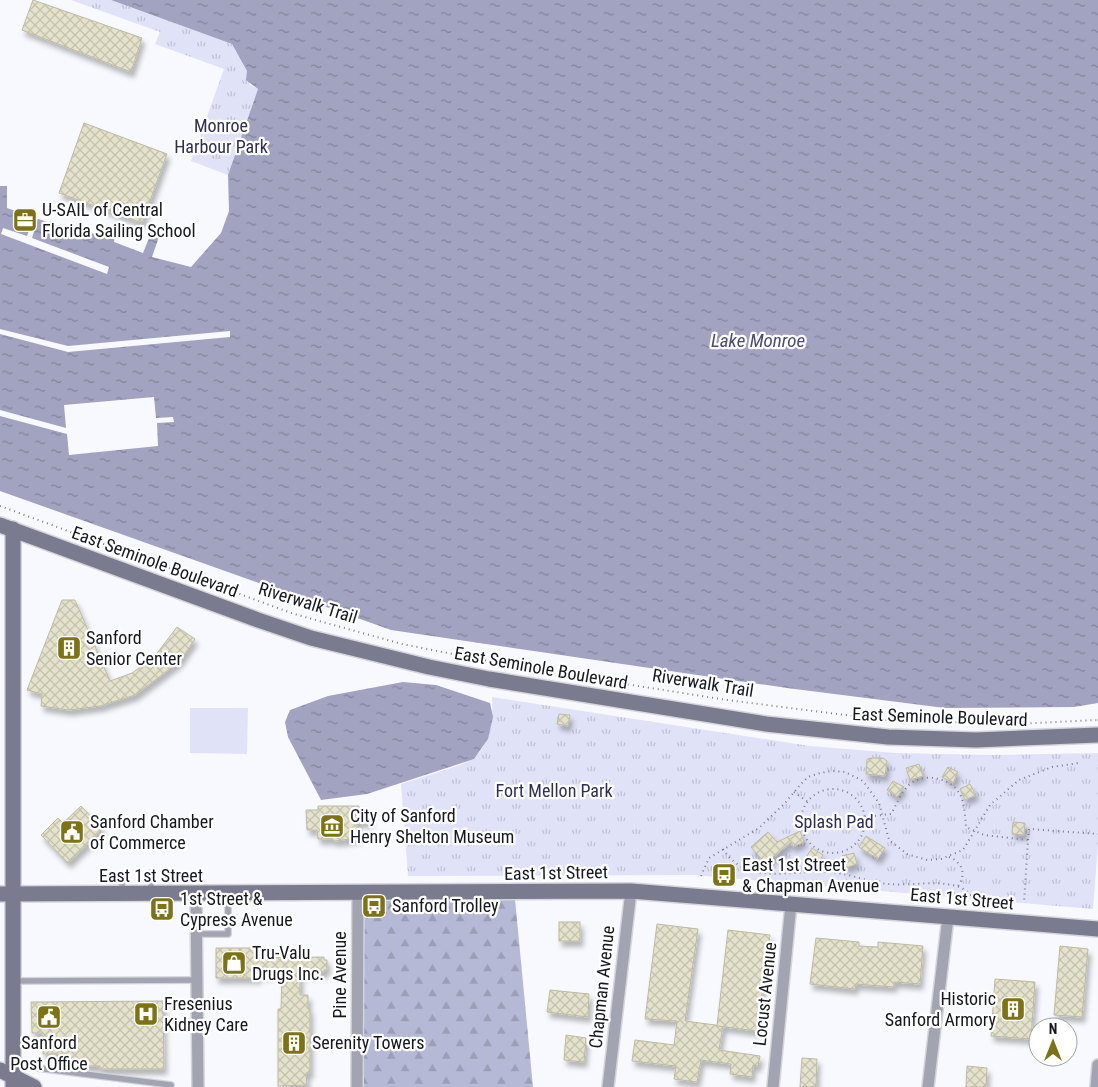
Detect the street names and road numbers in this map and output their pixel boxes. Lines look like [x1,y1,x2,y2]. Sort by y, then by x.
street label: East Seminole Boulevard [69,522,241,601]
street label: Riverwalk Trail [256,578,360,628]
street label: East Seminole Boulevard [453,642,629,693]
street label: Riverwalk Trail [651,664,755,701]
street label: East Seminole Boulevard [852,703,1028,730]
street label: East 1st Street [504,861,608,884]
street label: East 1st Street [99,865,203,886]
street label: East 1st Street [909,884,1015,913]
street label: Chapman Avenue [585,925,618,1049]
street label: Pine Avenue [329,931,350,1019]
street label: Locust Avenue [749,941,780,1047]

